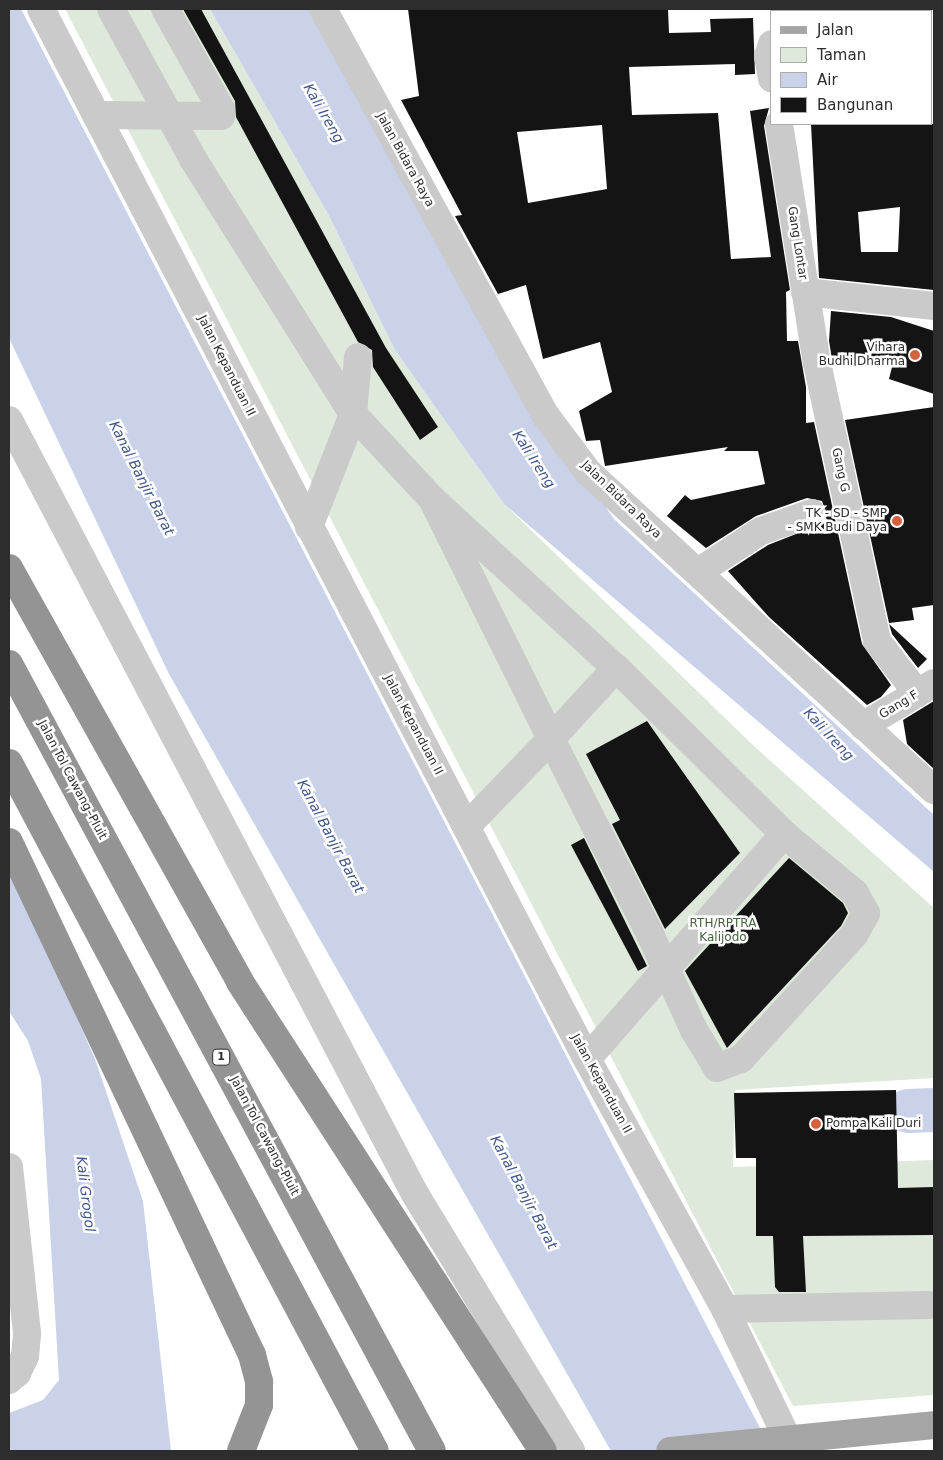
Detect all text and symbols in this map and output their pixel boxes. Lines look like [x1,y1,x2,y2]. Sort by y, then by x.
legend [770,10,933,125]
text: Jalan [817,21,853,39]
text: Taman [817,46,866,64]
text: Air [817,71,838,89]
water label: Kali Ireng [300,80,348,146]
text: Bangunan [817,96,893,114]
street label: Jalan Bidara Raya [373,110,437,210]
street label: Gang Lontar [784,205,810,281]
street label: Jalan Kepanduan II [194,313,258,419]
place label: Vihara Budhi Dharma [819,341,905,369]
marker: Vihara Budhi Dharma [909,349,921,361]
water label: Kanal Banjir Barat [106,418,178,538]
water label: Kali Ireng [509,427,559,491]
street label: Gang G [828,447,852,493]
street label: Jalan Bidara Raya [578,458,664,542]
place label: TK - SD - SMP - SMK Budi Daya [788,507,887,535]
marker: TK - SD - SMP - SMK Budi Daya [891,515,903,527]
street label: Jalan Kepanduan II [381,672,445,778]
street label: Gang F [877,688,921,722]
water label: Kali Ireng [800,704,858,764]
street label: Jalan Tol Cawang–Pluit [34,718,110,842]
water label: Kanal Banjir Barat [294,776,368,896]
park label: RTH/RPTRA Kalijodo [690,917,756,945]
street label: Jalan Kepanduan II [568,1032,634,1136]
road number: 1 [211,1048,231,1066]
street label: Jalan Tol Cawang–Pluit [226,1074,302,1198]
place label: Pompa Kali Duri [826,1117,921,1131]
marker: Pompa Kali Duri [810,1118,822,1130]
water label: Kanal Banjir Barat [487,1132,561,1252]
water label: Kali Grogol [73,1155,99,1233]

